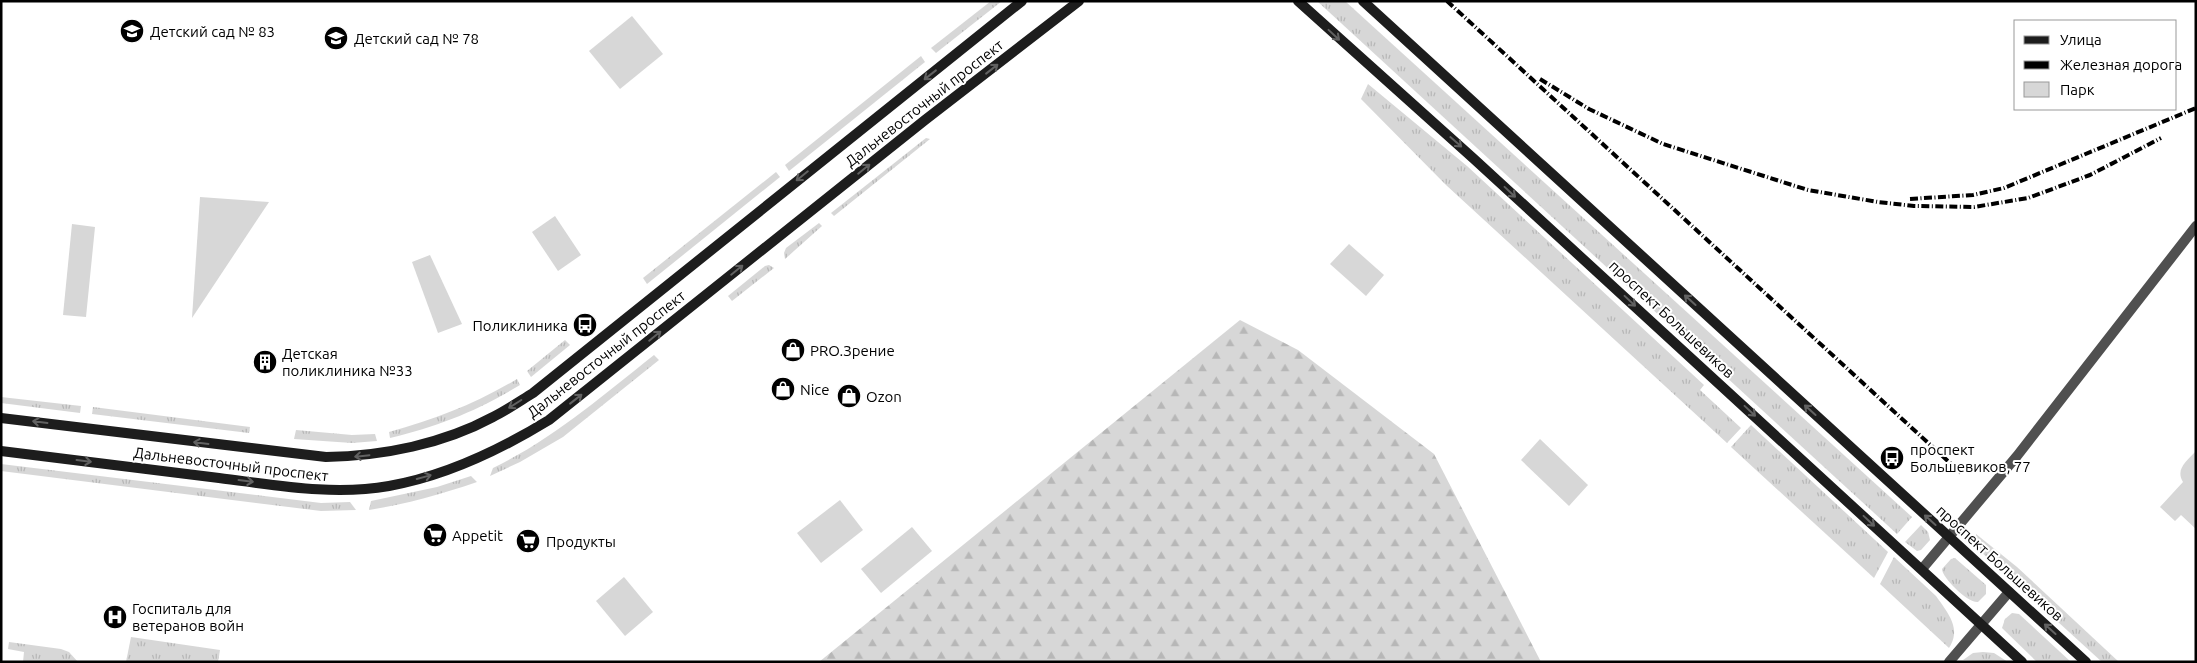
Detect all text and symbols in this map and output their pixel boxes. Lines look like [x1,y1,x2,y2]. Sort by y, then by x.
school or university icon: Детский сад № 83 [119,18,145,44]
legend [2014,20,2177,110]
place label: Детский сад № 83 [150,23,275,40]
school or university icon: Детский сад № 78 [323,25,349,51]
one-way arrow [1328,29,1340,41]
place label: Детский сад № 78 [354,30,479,47]
text: Улица [2060,31,2102,48]
street label: Дальневосточный проспект [842,36,1007,170]
text: Железная дорога [2060,56,2182,73]
one-way arrow [985,64,999,74]
one-way arrow [923,70,936,81]
text: Парк [2060,81,2095,98]
one-way arrow [1449,137,1462,148]
one-way arrow [857,164,870,175]
one-way arrow [796,171,809,182]
one-way arrow [1503,185,1516,197]
street label: проспект Большевиков [1606,257,1738,381]
one-way arrow [730,265,743,276]
street label: Дальневосточный проспект [524,287,689,421]
one-way arrow [1683,294,1696,306]
one-way arrow [1623,295,1636,307]
bus stop icon: Поликлиника [572,312,598,338]
place label: Поликлиника [472,317,568,334]
one-way arrow [648,330,661,341]
shop icon: PRO.Зрение [780,337,806,363]
place label: PRO.Зрение [810,342,895,359]
place label: Детская поликлиника №33 [282,345,413,379]
building icon: Детская поликлиника №33 [252,349,278,375]
shop icon: Nice [770,376,796,402]
place label: Nice [800,381,830,398]
shop icon: Ozon [836,383,862,409]
place label: Ozon [866,388,902,405]
one-way arrow [569,393,582,404]
one-way arrow [508,399,522,409]
one-way arrow [1803,404,1816,416]
one-way arrow [1743,405,1756,417]
one-way arrow [32,417,48,427]
one-way arrow [193,437,209,447]
place label: проспект Большевиков, 77 [1910,441,2031,475]
street label: Дальневосточный проспект [133,444,330,484]
bus stop icon: проспект Большевиков, 77 [1879,445,1905,471]
one-way arrow [355,451,371,461]
one-way arrow [76,456,92,466]
one-way arrow [415,472,431,481]
one-way arrow [237,476,253,486]
street label: проспект Большевиков [1933,502,2067,624]
one-way arrow [1923,514,1936,526]
one-way arrow [1863,515,1876,527]
supermarket icon: Appetit [422,522,448,548]
place label: Appetit [452,527,503,544]
supermarket icon: Продукты [515,528,541,554]
place label: Продукты [546,533,616,550]
place label: Госпиталь для ветеранов войн [132,600,244,634]
hospital icon: Госпиталь для ветеранов войн [102,604,128,630]
one-way arrow [2044,623,2057,635]

